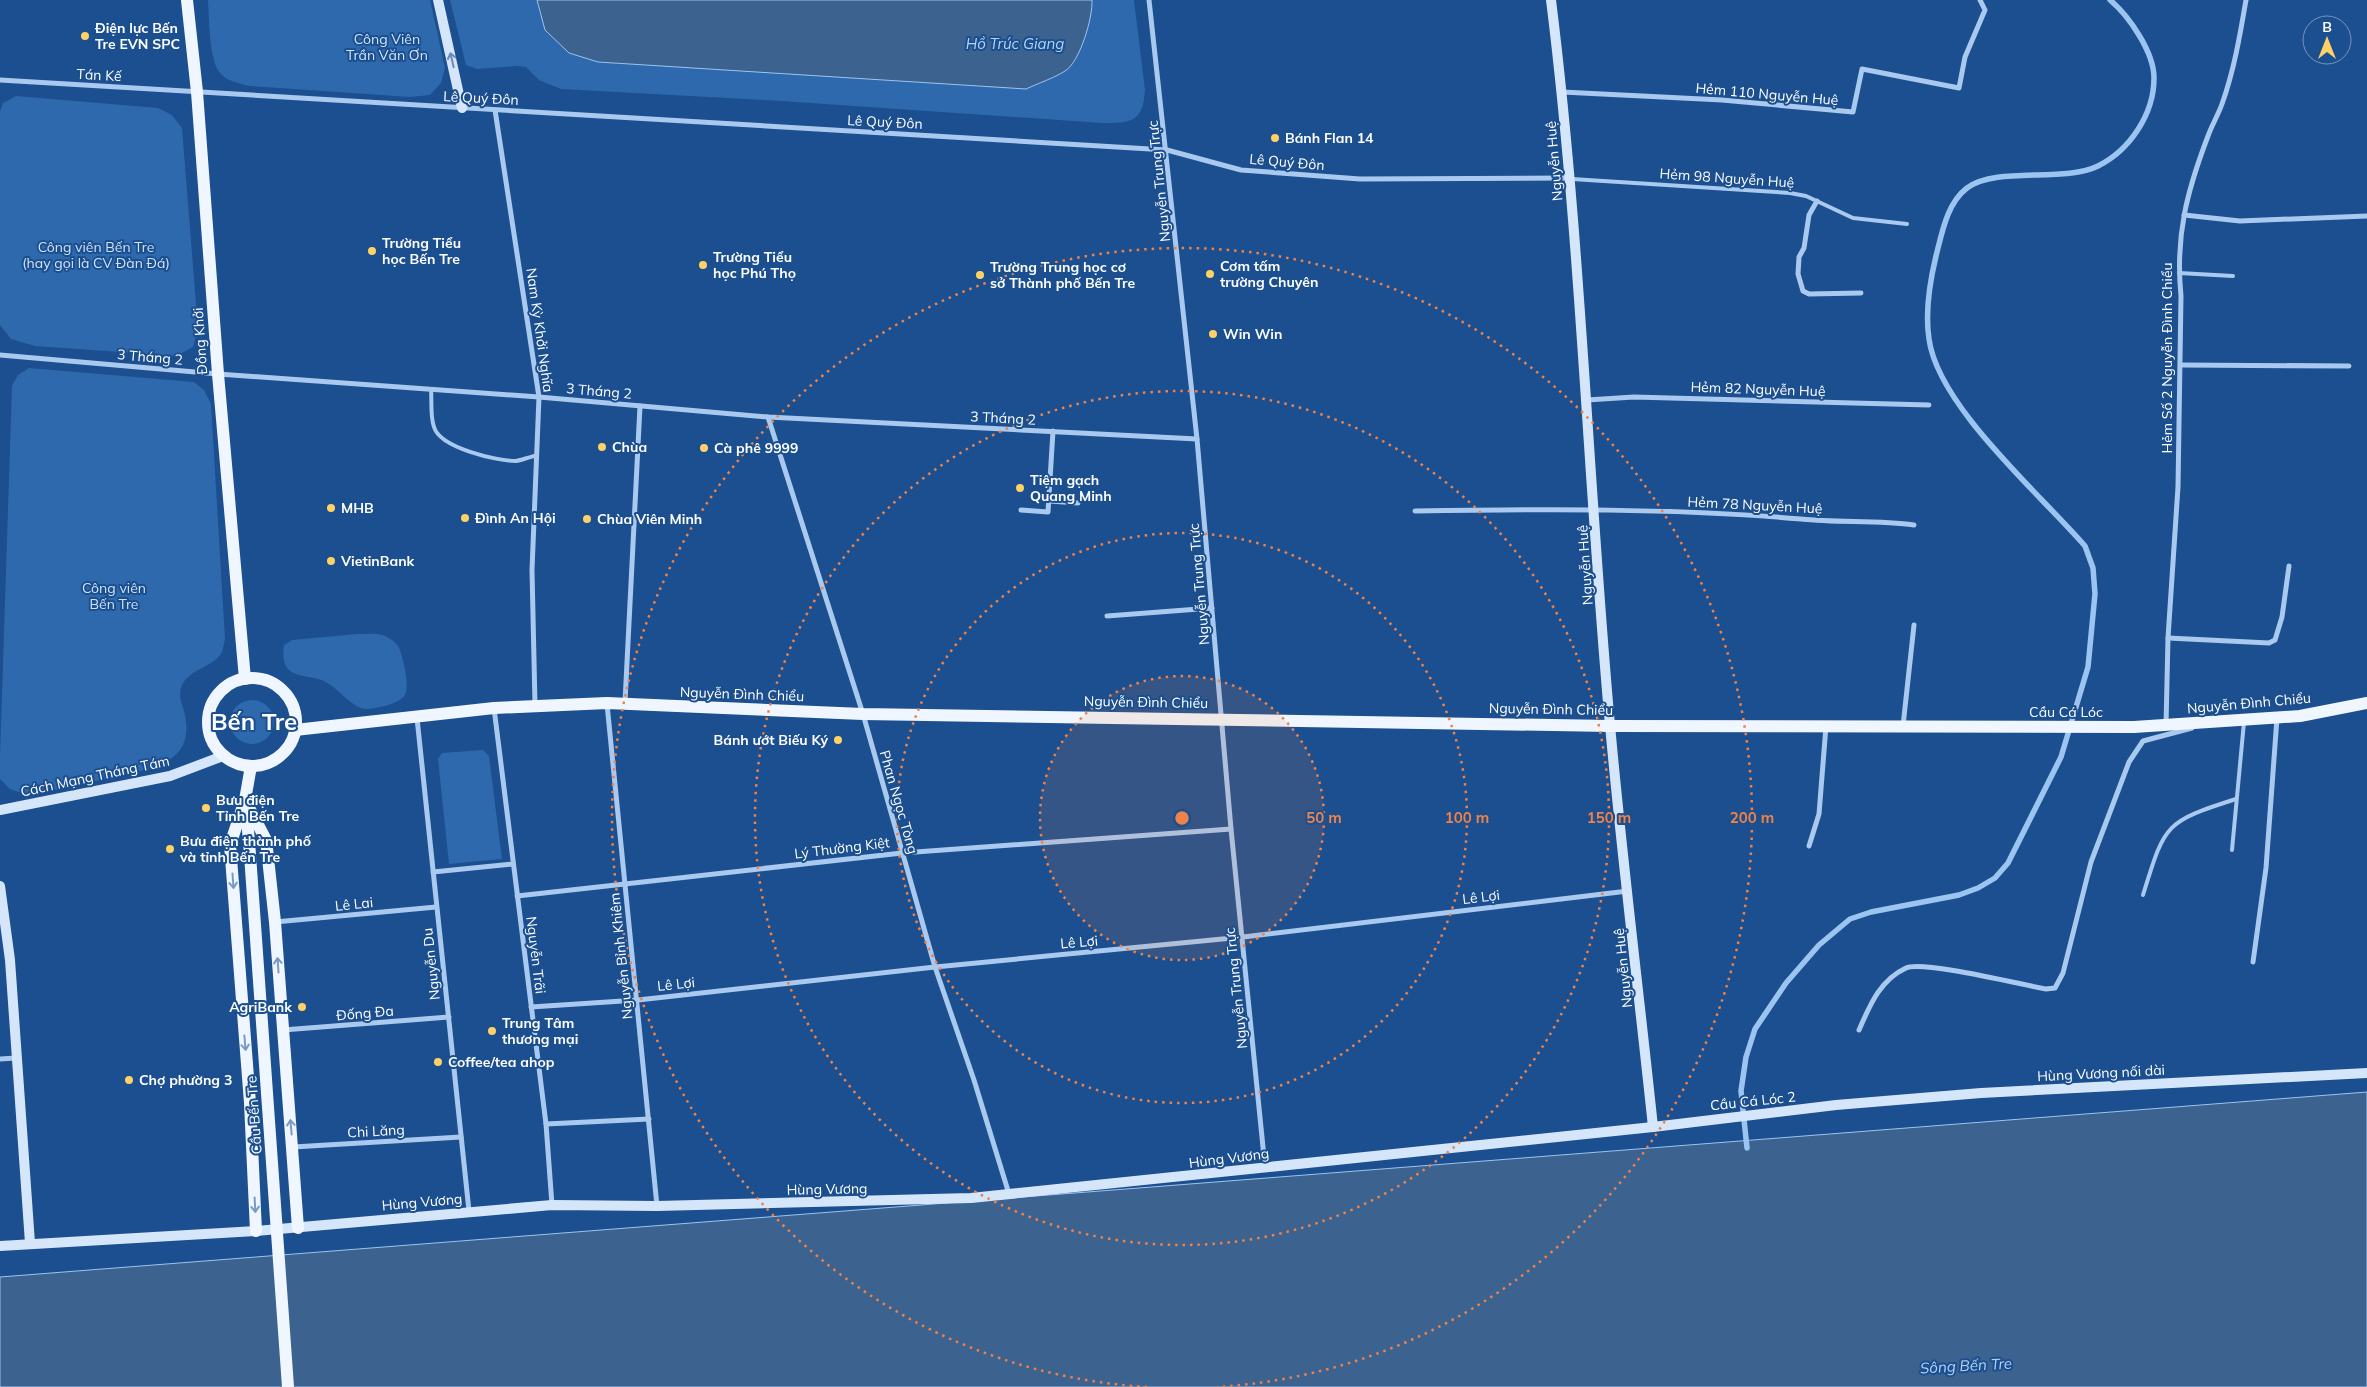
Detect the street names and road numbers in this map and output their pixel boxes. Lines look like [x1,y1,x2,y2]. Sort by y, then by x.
street label: Tán Kế [76,65,122,85]
street label: Hẻm 110 Nguyễn Huệ [1695,79,1839,109]
street label: Lê Quý Đôn [443,87,519,109]
street label: Lê Quý Đôn [847,111,923,133]
street label: Nguyễn Trung Trực [1144,119,1174,243]
street label: Nguyễn Huệ [1542,120,1566,202]
street label: Lê Quý Đôn [1249,150,1325,174]
street label: Hẻm 98 Nguyễn Huệ [1659,164,1795,192]
street label: Hẻm Số 2 Nguyễn Đình Chiểu [2158,262,2176,454]
street label: Nam Kỳ Khởi Nghĩa [522,267,558,393]
street label: Đồng Khởi [189,307,211,375]
street label: 3 Tháng 2 [116,345,184,369]
street label: Hẻm 82 Nguyễn Huệ [1690,378,1826,400]
street label: 3 Tháng 2 [565,379,633,403]
street label: 3 Tháng 2 [970,407,1036,429]
street label: Hẻm 78 Nguyễn Huệ [1687,492,1823,518]
street label: Nguyễn Trung Trực [1185,522,1213,646]
street label: Nguyễn Huệ [1573,524,1597,606]
street label: Nguyễn Đình Chiểu [679,683,805,705]
street label: Nguyễn Đình Chiểu [2186,689,2312,717]
street label: Nguyễn Đình Chiểu [1084,692,1208,712]
street label: Nguyễn Đình Chiểu [1489,699,1613,719]
street label: Cầu Cá Lóc [2029,703,2103,721]
street label: Phan Ngọc Tòng [876,748,922,856]
street label: Cách Mạng Tháng Tám [19,751,171,801]
street label: Lý Thường Kiệt [793,833,891,863]
street label: Lê Lợi [1461,886,1501,908]
street label: Nguyễn Bỉnh Khiêm [605,892,637,1020]
street label: Lê Lai [334,893,374,915]
street label: Nguyễn Trãi [522,915,550,995]
street label: Nguyễn Trung Trực [1221,926,1251,1050]
street label: Nguyễn Du [418,927,444,1001]
street label: Nguyễn Huệ [1610,927,1636,1009]
street label: Lê Lợi [1059,931,1099,953]
street label: Lê Lợi [656,973,696,995]
street label: Đống Đa [336,1002,394,1024]
street label: Hùng Vương nối dài [2037,1061,2165,1085]
street label: Cầu Bến Tre [242,1075,266,1155]
street label: Cầu Cá Lóc 2 [1709,1088,1797,1114]
street label: Chi Lăng [347,1121,405,1141]
street label: Hùng Vương [1188,1144,1270,1172]
street label: Hùng Vương [786,1179,868,1199]
street label: Hùng Vương [381,1190,463,1214]

